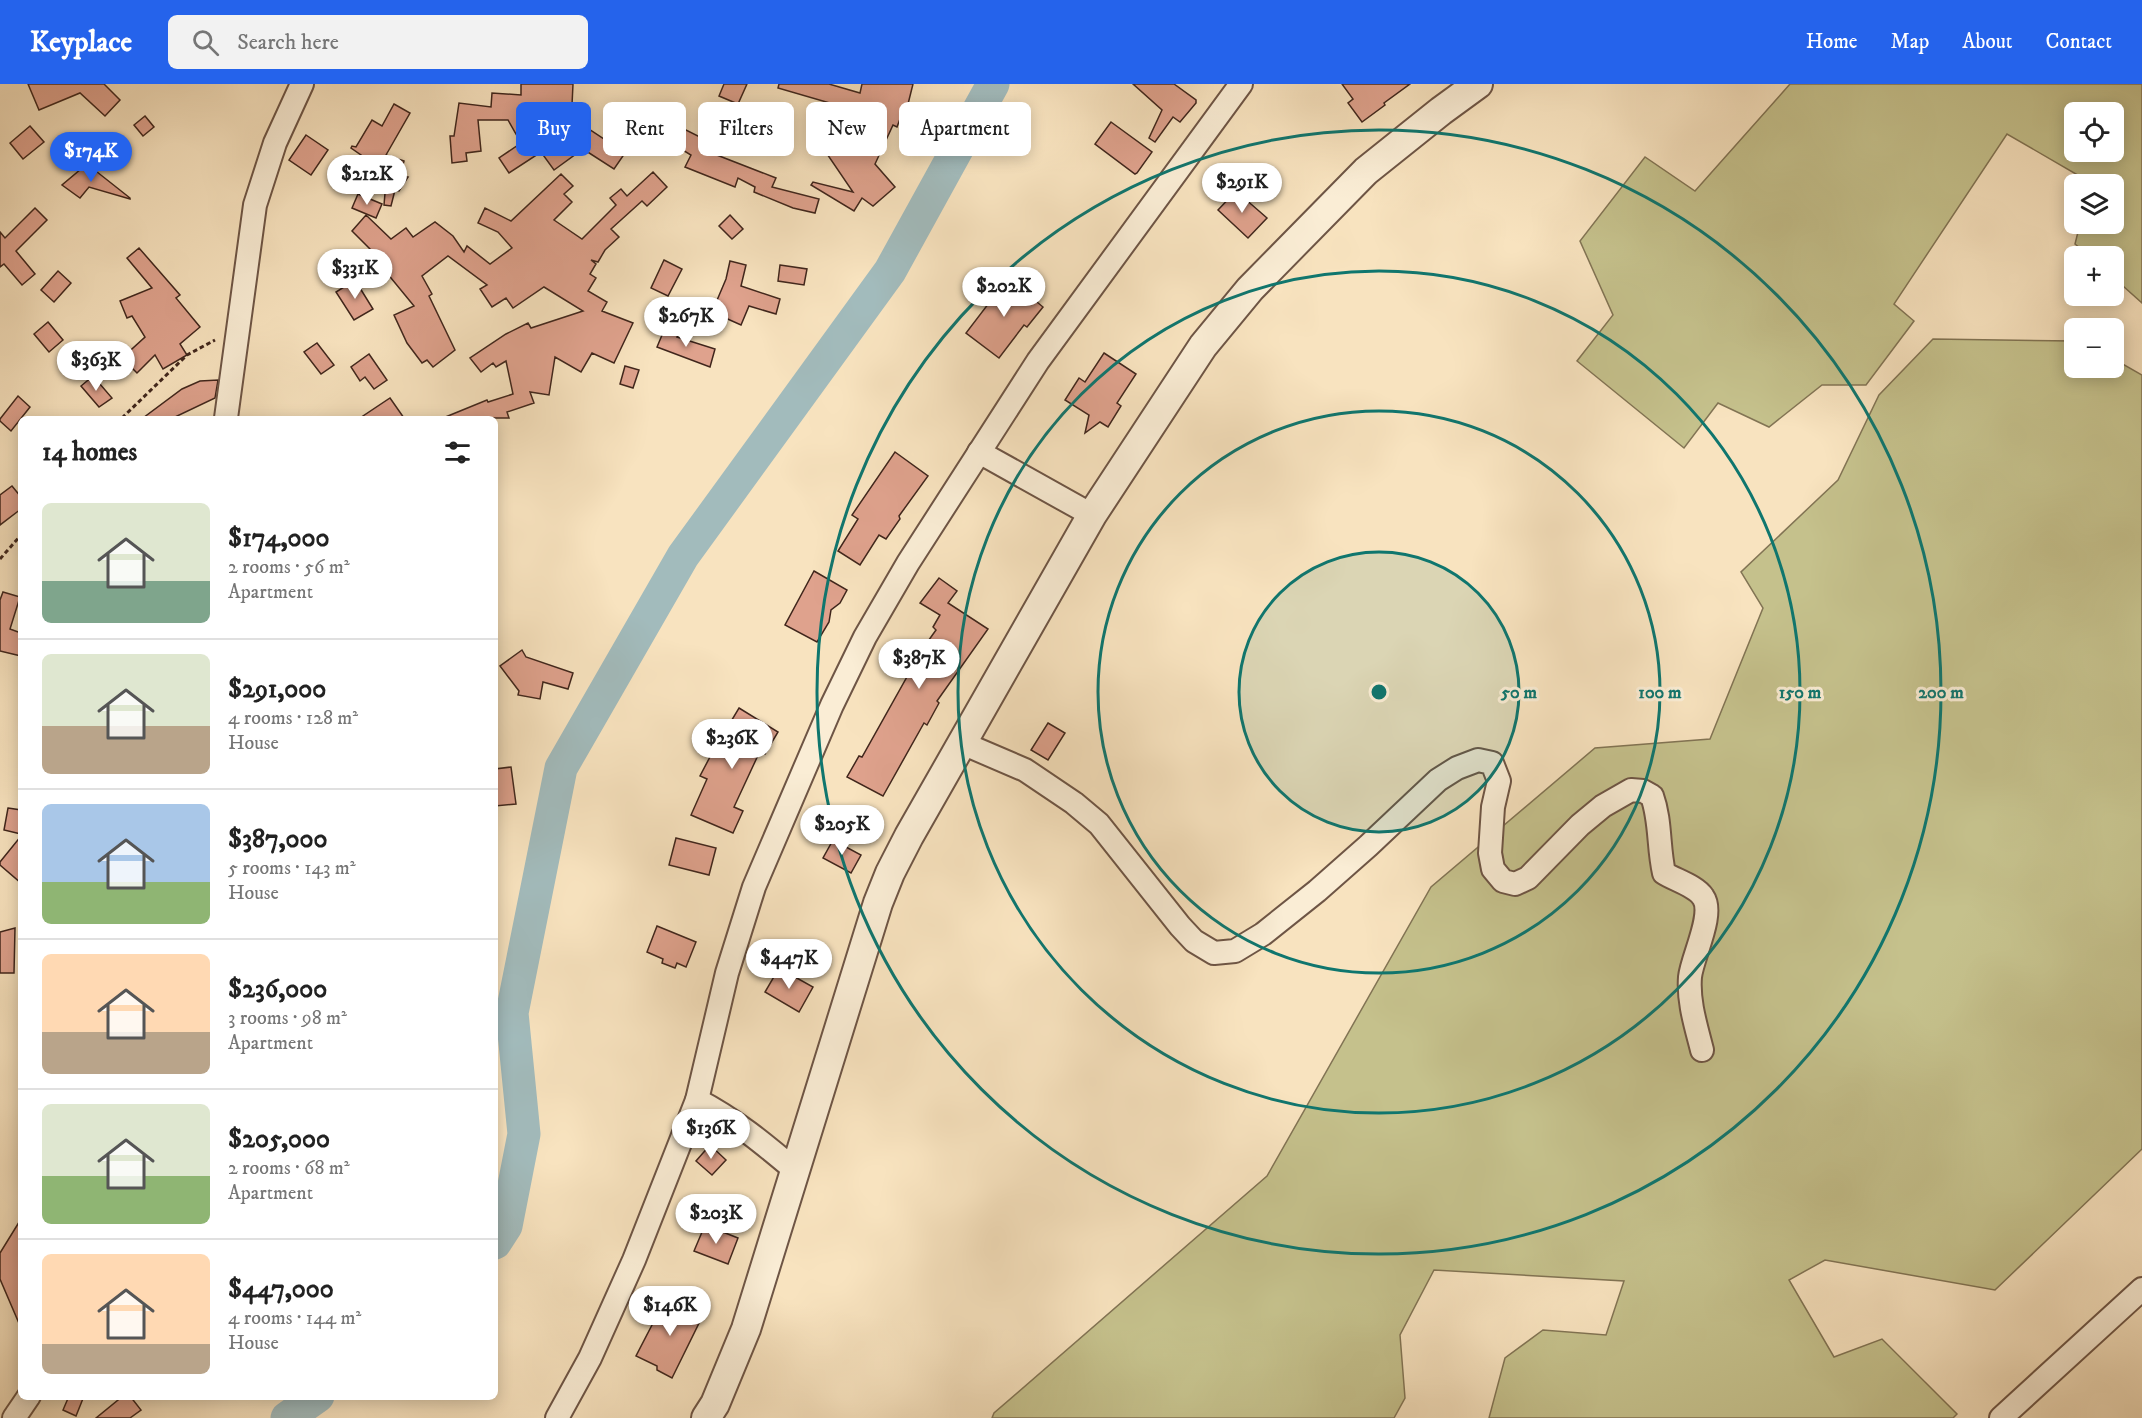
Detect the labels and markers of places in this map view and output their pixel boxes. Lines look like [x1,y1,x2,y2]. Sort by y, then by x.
pin: $174K [49,132,133,183]
pin: $212K [325,155,409,206]
pin: $291K [1200,163,1284,214]
pin: $331K [313,249,397,300]
pin: $202K [962,267,1046,318]
pin: $267K [644,297,728,348]
pin: $363K [54,341,138,392]
pin: $387K [877,639,961,690]
centre of rings [1369,682,1389,702]
pin: $236K [690,719,774,770]
pin: $205K [800,805,884,856]
pin: $447K [747,939,831,990]
pin: $136K [669,1109,753,1160]
pin: $203K [674,1194,758,1245]
pin: $146K [628,1286,712,1337]

